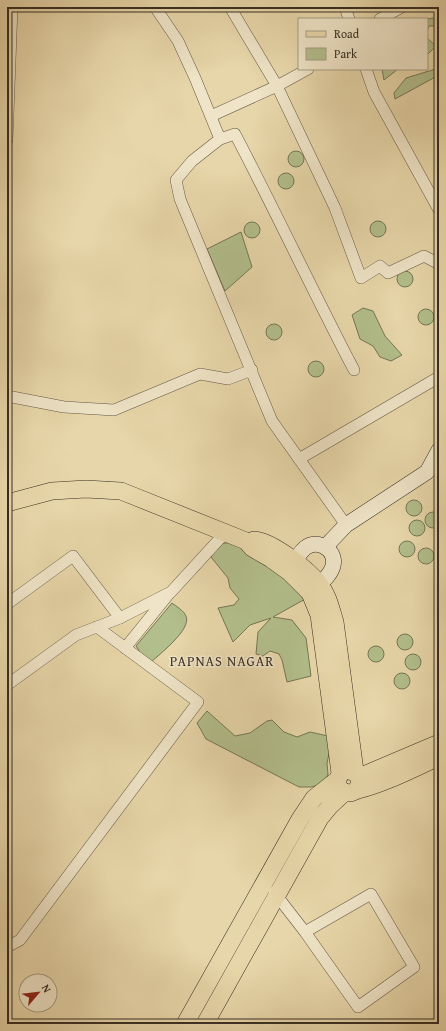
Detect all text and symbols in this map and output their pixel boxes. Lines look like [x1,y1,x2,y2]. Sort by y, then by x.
legend [298,18,428,70]
text: Road [334,25,360,42]
text: Park [334,45,358,62]
district label: PAPNAS NAGAR [170,651,274,671]
north arrow [18,973,58,1013]
text: N [38,981,56,996]

